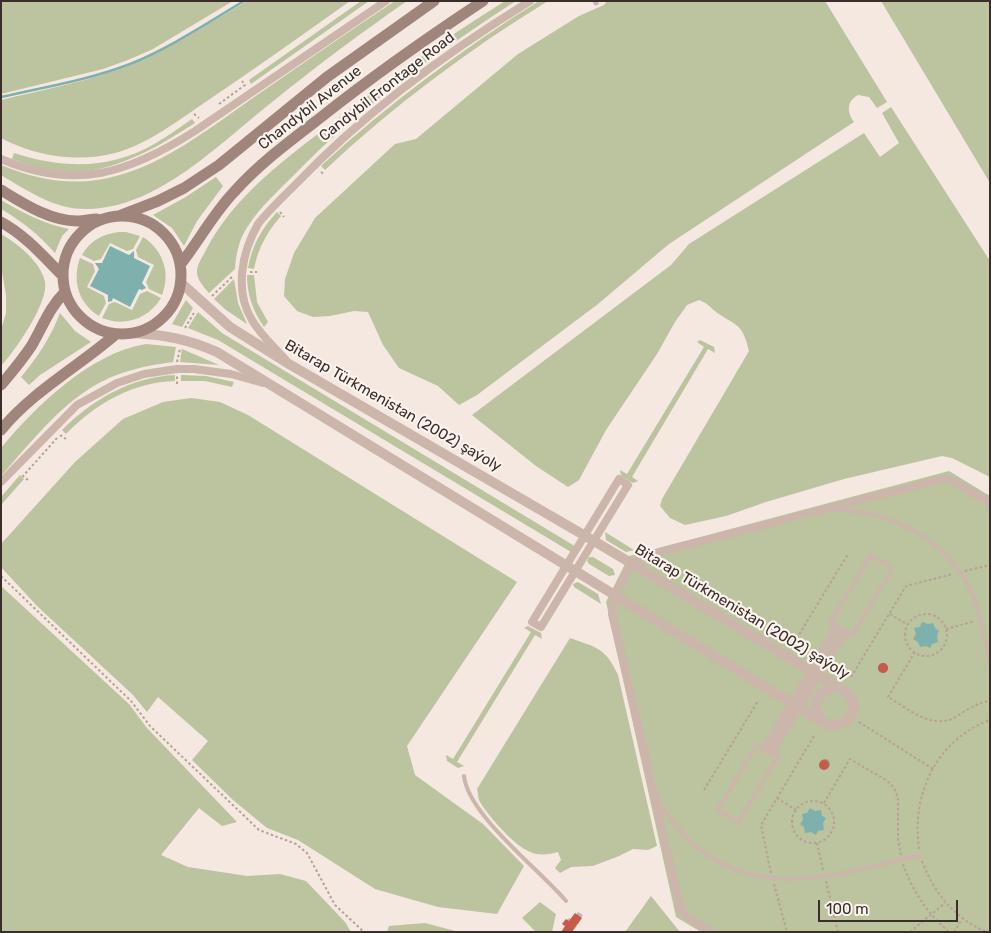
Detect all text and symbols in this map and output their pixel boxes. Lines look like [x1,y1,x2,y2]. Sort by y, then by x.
street label: Candybil Frontage Road [316,29,458,145]
street label: Chandybil Avenue [255,62,365,154]
street label: Bitarap Türkmenistan (2002) şaýoly [281,336,505,476]
street label: Bitarap Türkmenistan (2002) şaýoly [631,541,853,683]
scale bar [821,890,961,922]
text: 100 m [826,900,868,918]

